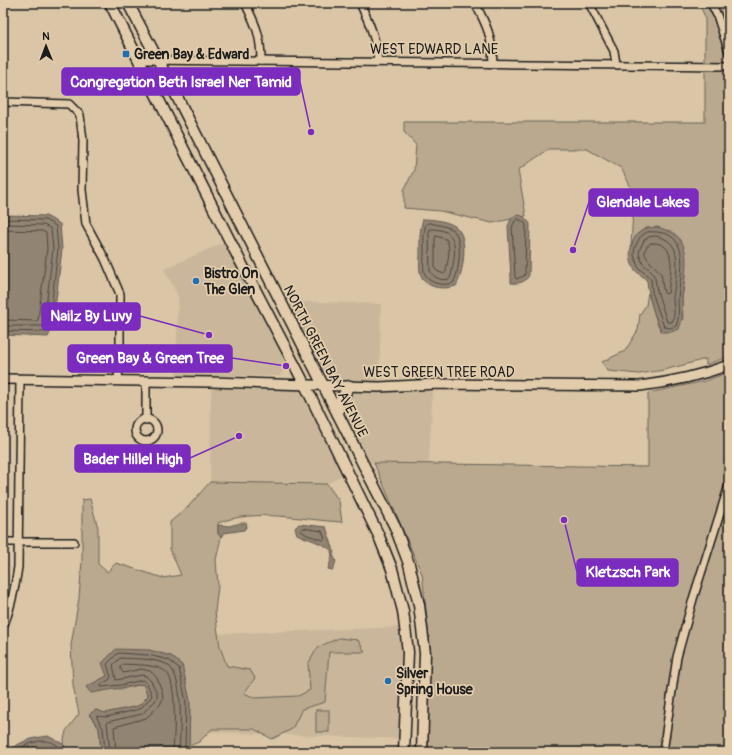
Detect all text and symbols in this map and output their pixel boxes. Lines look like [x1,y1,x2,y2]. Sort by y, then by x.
north arrow [26,26,66,66]
text: N [42,30,50,43]
street label: WEST EDWARD LANE [370,41,498,58]
place label: Green Bay & Edward [134,46,250,63]
marker: Green Bay & Edward [121,49,131,59]
callout: Congregation Beth Israel Ner Tamid [62,68,300,95]
text: Congregation Beth Israel Ner Tamid [70,73,292,92]
callout: Glendale Lakes [589,189,698,216]
text: Glendale Lakes [596,193,690,212]
place label: Bistro On The Glen [203,265,258,298]
marker: Bistro On The Glen [191,276,201,286]
street label: NORTH GREEN BAY AVENUE [280,282,371,440]
callout: Nailz By Luvy [42,303,140,330]
text: Nailz By Luvy [50,307,132,326]
callout: Green Bay & Green Tree [68,345,232,372]
text: Green Bay & Green Tree [76,349,225,368]
street label: WEST GREEN TREE ROAD [363,364,515,381]
callout: Bader Hillel High [75,445,190,472]
text: Bader Hillel High [83,450,183,469]
callout: Kletzsch Park [577,559,678,586]
text: Kletzsch Park [586,563,671,582]
place label: Silver Spring House [396,665,474,698]
marker: Silver Spring House [383,676,393,686]

